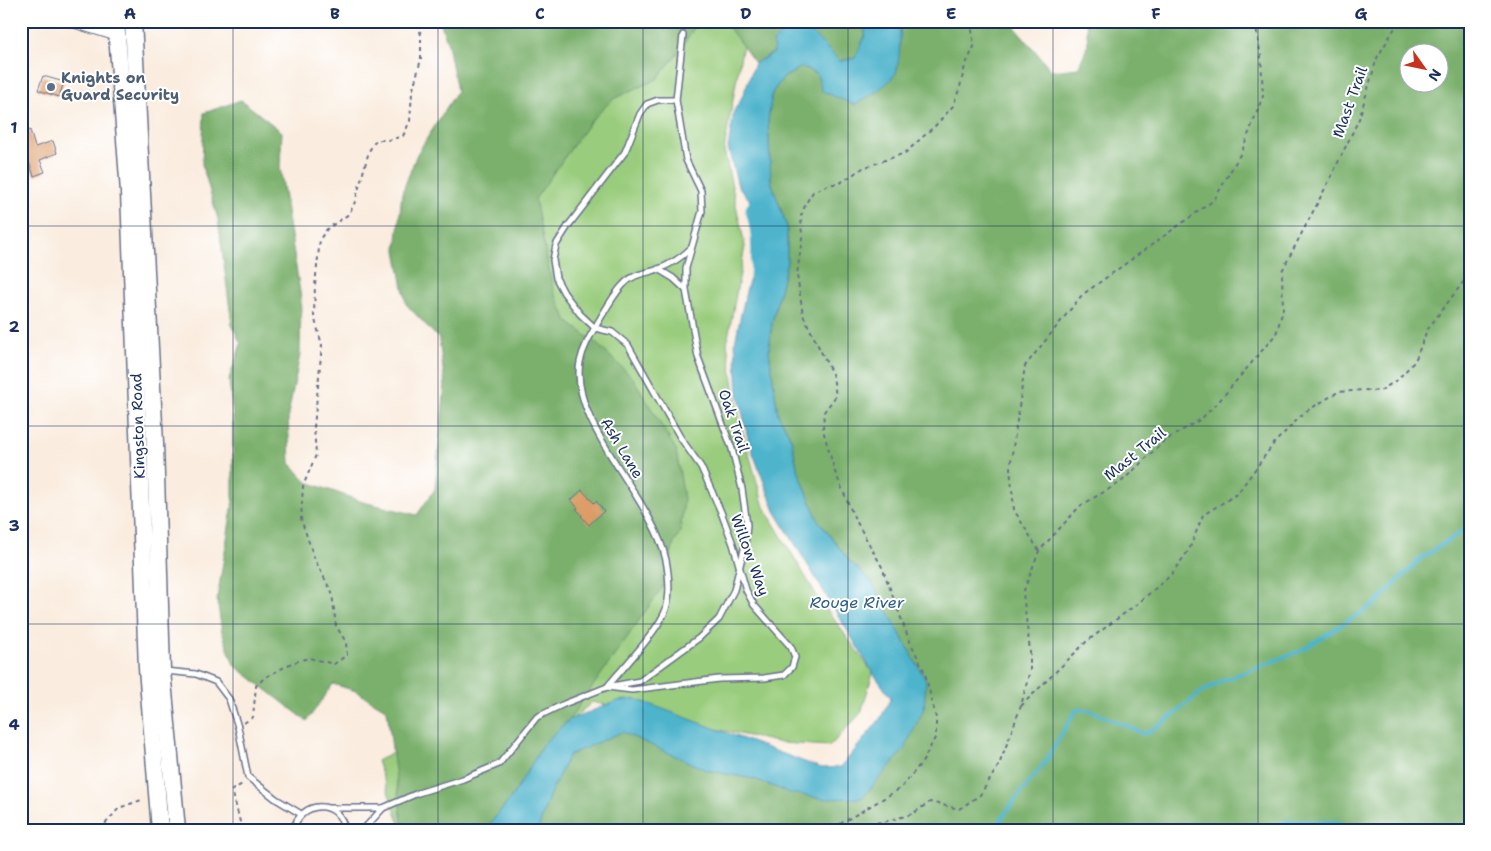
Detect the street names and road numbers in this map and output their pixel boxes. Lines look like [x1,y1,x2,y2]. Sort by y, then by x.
street label: Mast Trail [1328,63,1372,140]
street label: Kingston Road [126,372,150,479]
street label: Oak Trail [714,387,754,456]
street label: Ash Lane [596,414,648,482]
street label: Mast Trail [1100,422,1171,485]
street label: Willow Way [726,511,774,599]

